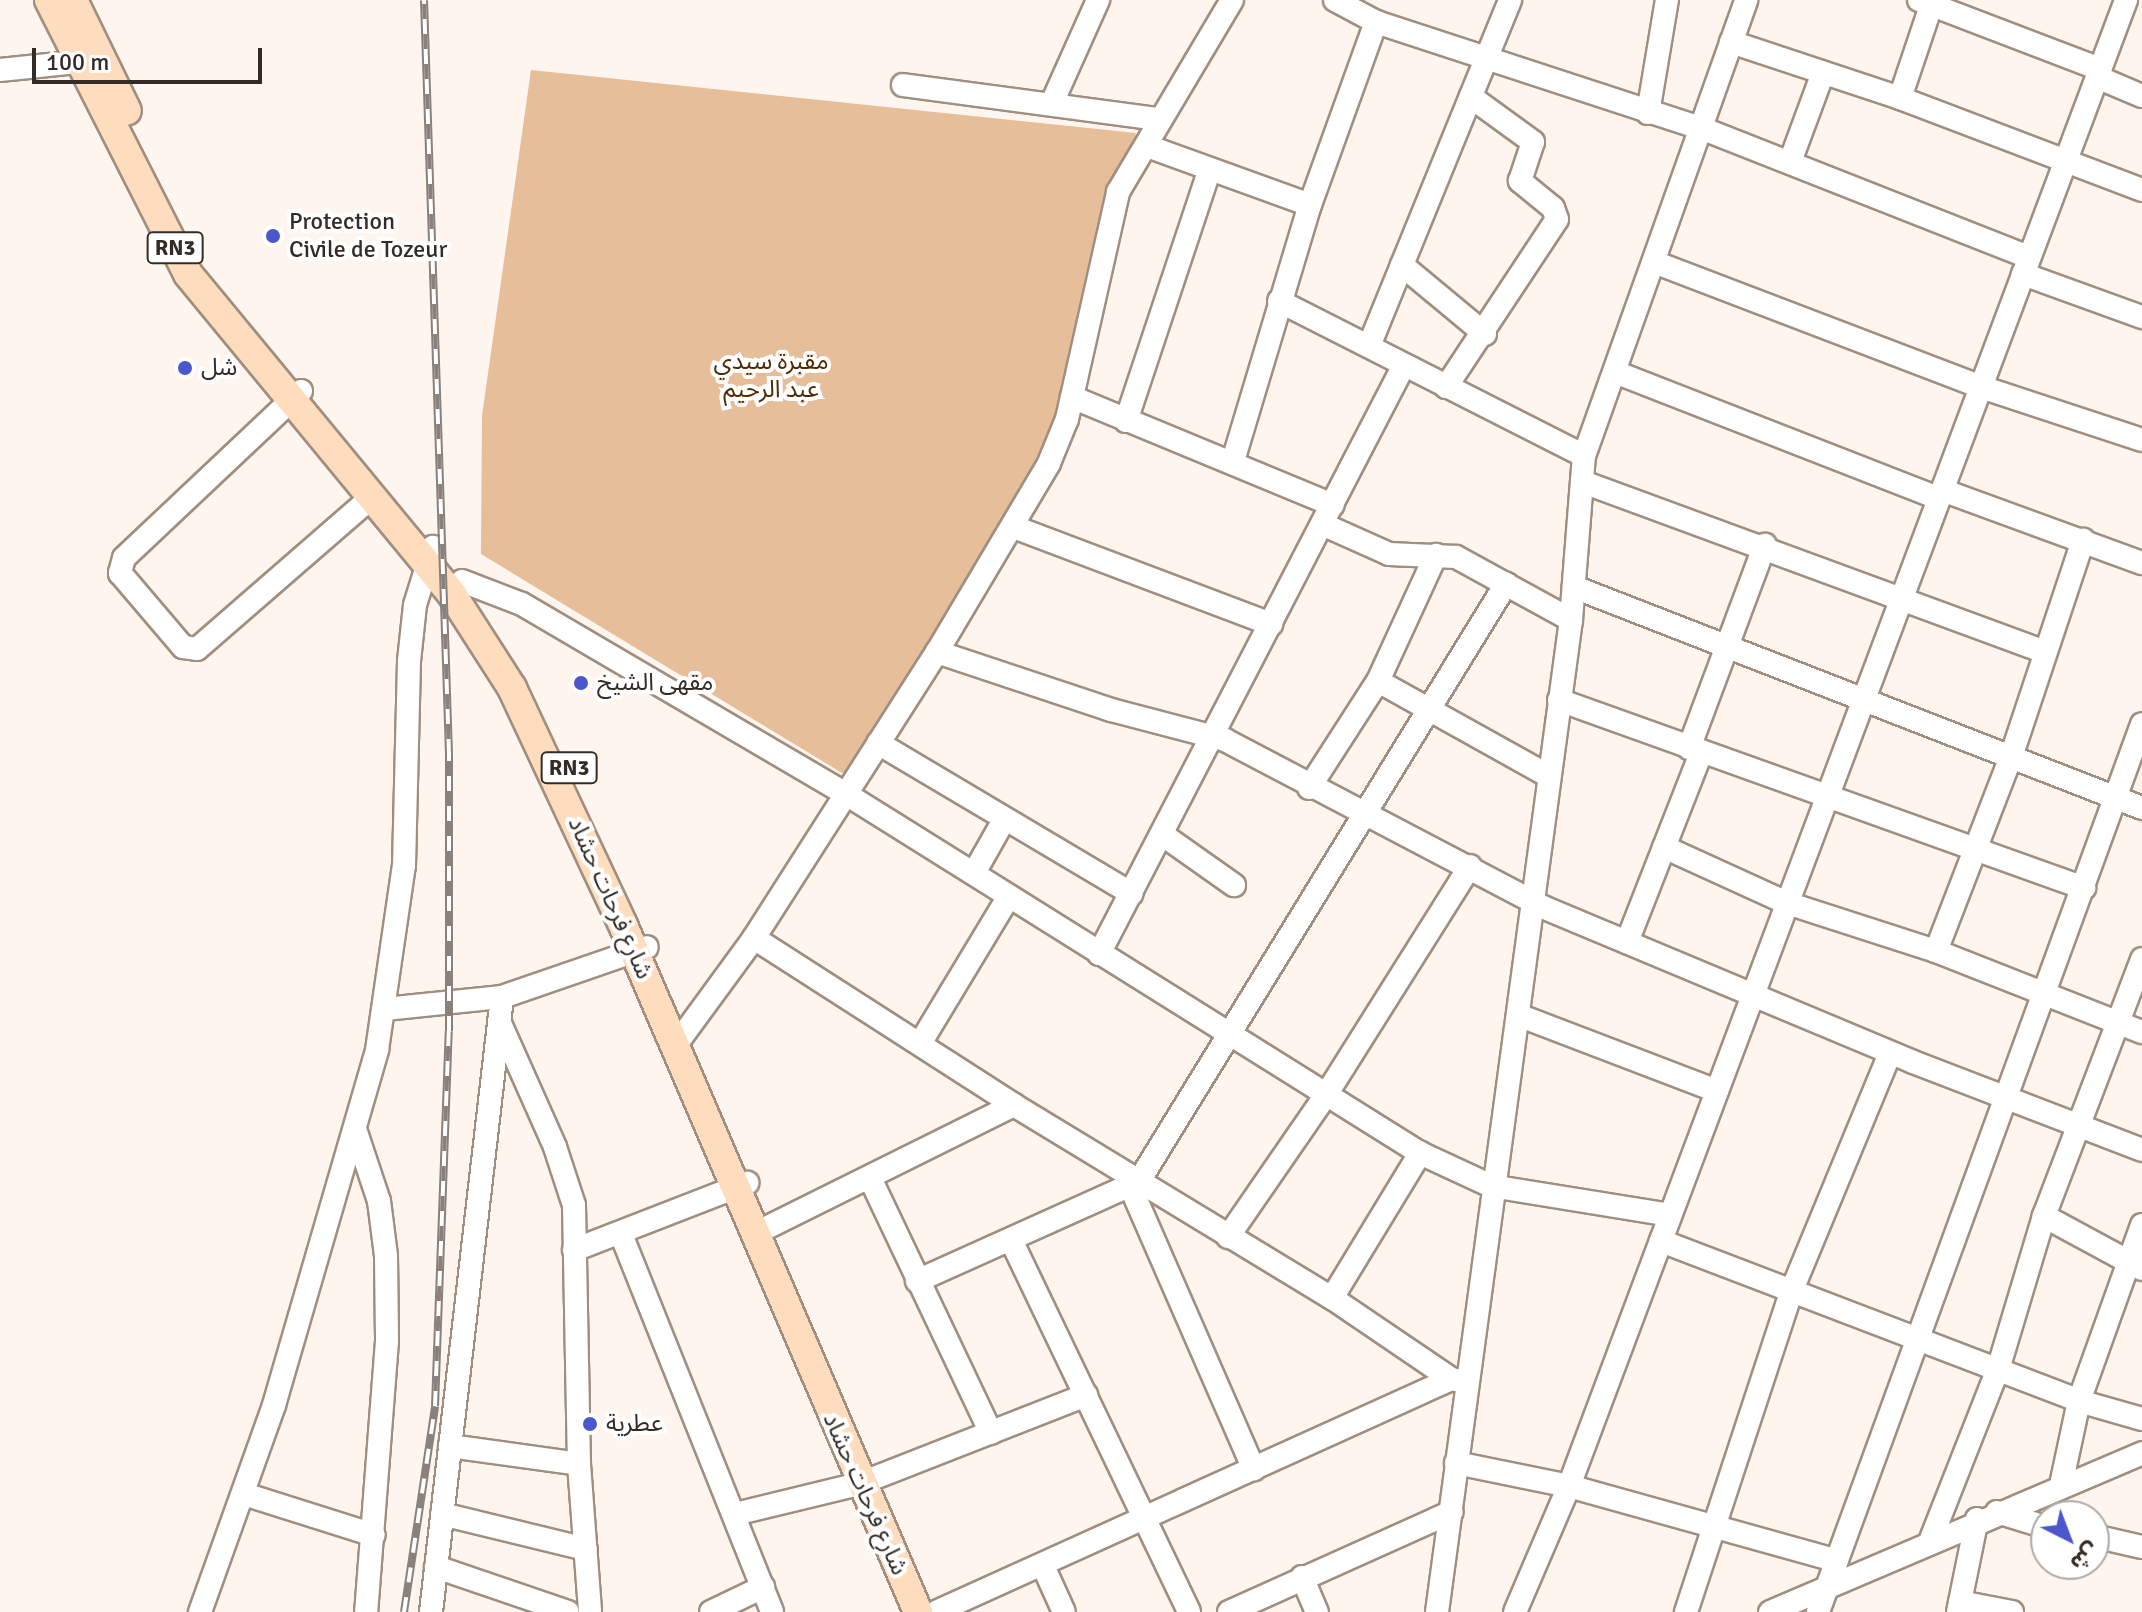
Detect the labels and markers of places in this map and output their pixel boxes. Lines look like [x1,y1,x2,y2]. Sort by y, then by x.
place label: Protection Civile de Tozeur [289,208,447,264]
marker: Protection Civile de Tozeur [264,227,282,245]
place label: شل [201,354,237,382]
marker: شل [176,359,194,377]
place label: مقهى الشيخ [597,669,713,697]
marker: مقهى الشيخ [572,674,590,692]
place label: عطرية [606,1410,663,1438]
marker: عطرية [581,1415,599,1433]

